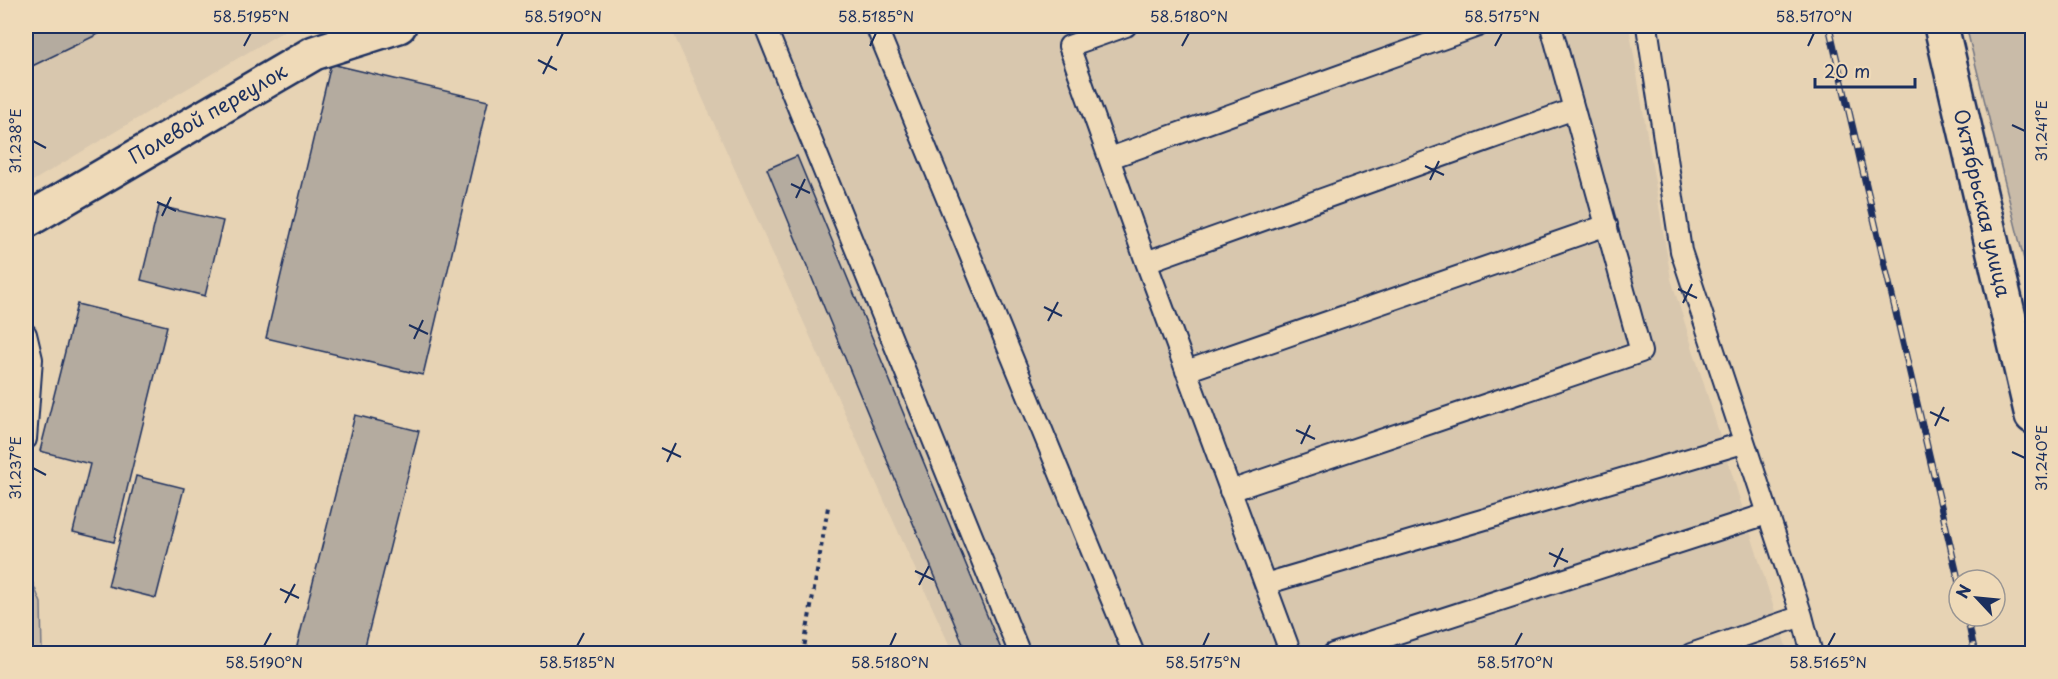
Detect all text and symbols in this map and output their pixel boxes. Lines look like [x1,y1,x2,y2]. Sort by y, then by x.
text: 58.5195°N [213,4,289,27]
text: 58.5190°N [524,4,602,27]
text: 58.5185°N [838,4,914,27]
text: 58.5180°N [1150,4,1228,27]
text: 58.5175°N [1464,4,1540,27]
text: 58.5170°N [1776,4,1852,27]
scale bar [1815,51,1916,89]
street label: Полевой переулок [123,55,292,171]
text: 20 m [1824,57,1870,84]
text: 31.241°E [2029,100,2052,162]
street label: Октябрьская улица [1947,106,2019,300]
text: 31.238°E [3,108,26,174]
text: 31.240°E [2029,425,2052,491]
text: 31.237°E [3,436,26,500]
north arrow [1947,568,2007,628]
text: N [1949,580,1976,602]
text: 58.5190°N [225,650,303,673]
text: 58.5185°N [539,650,615,673]
text: 58.5180°N [851,650,929,673]
text: 58.5175°N [1165,650,1241,673]
text: 58.5170°N [1477,650,1553,673]
text: 58.5165°N [1789,650,1867,673]

